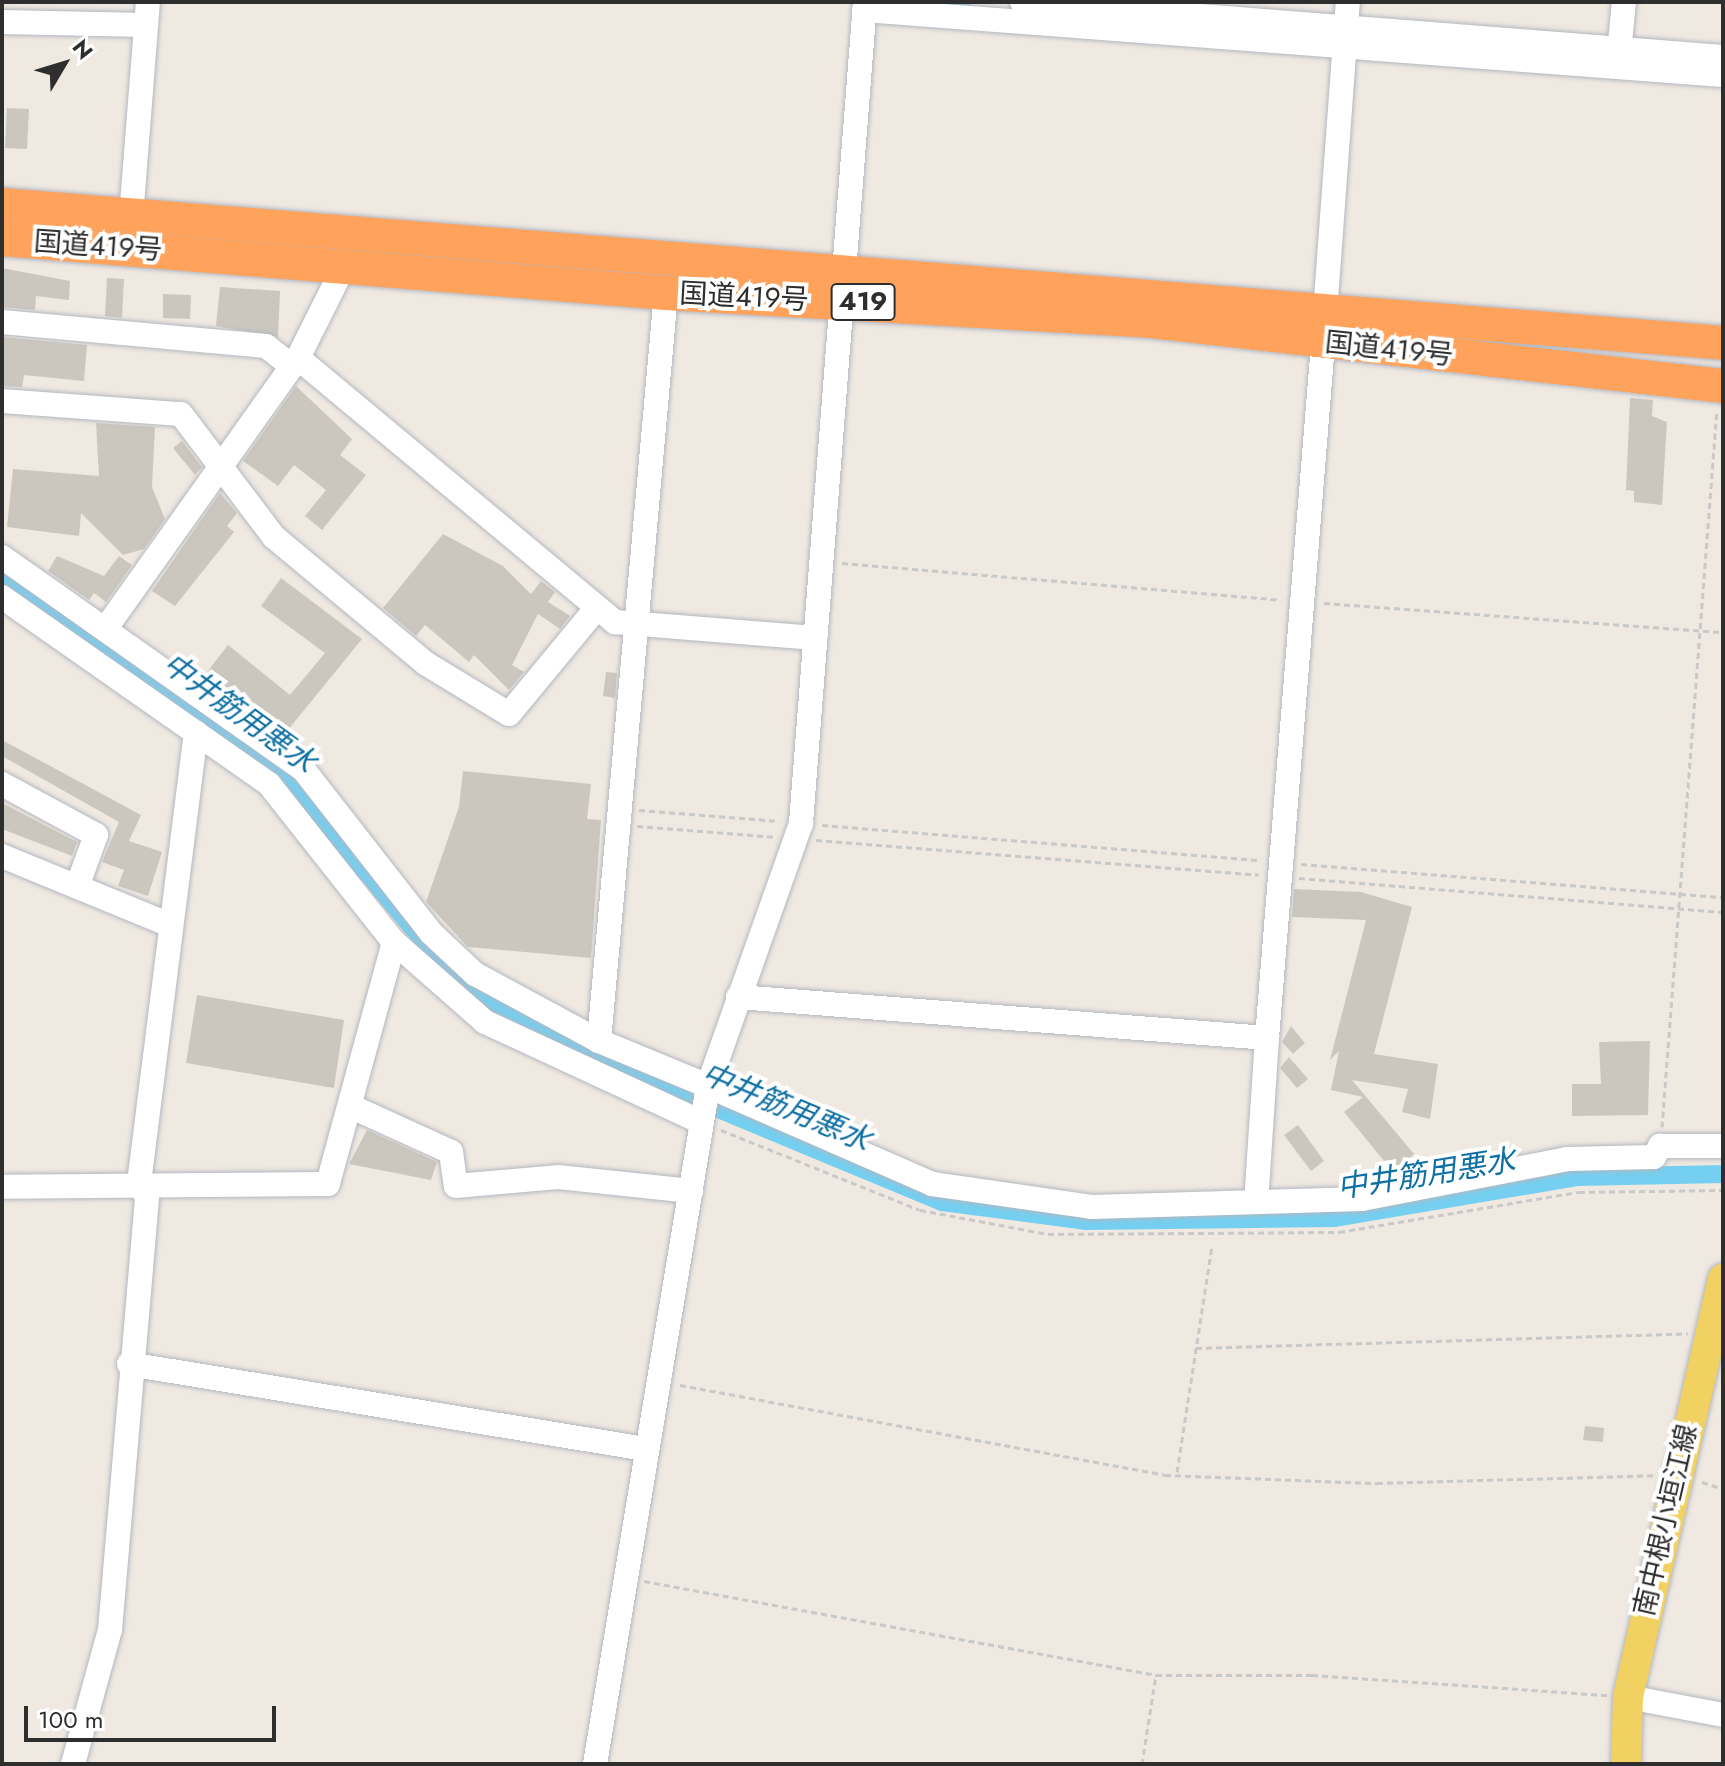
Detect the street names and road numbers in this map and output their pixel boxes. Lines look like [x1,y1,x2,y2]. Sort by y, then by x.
street label: 国道419号 [32,225,164,267]
street label: 国道419号 [679,277,809,317]
road number: 419 [829,280,897,324]
street label: 国道419号 [1323,326,1455,372]
street label: 南中根小垣江線 [1628,1421,1704,1619]

